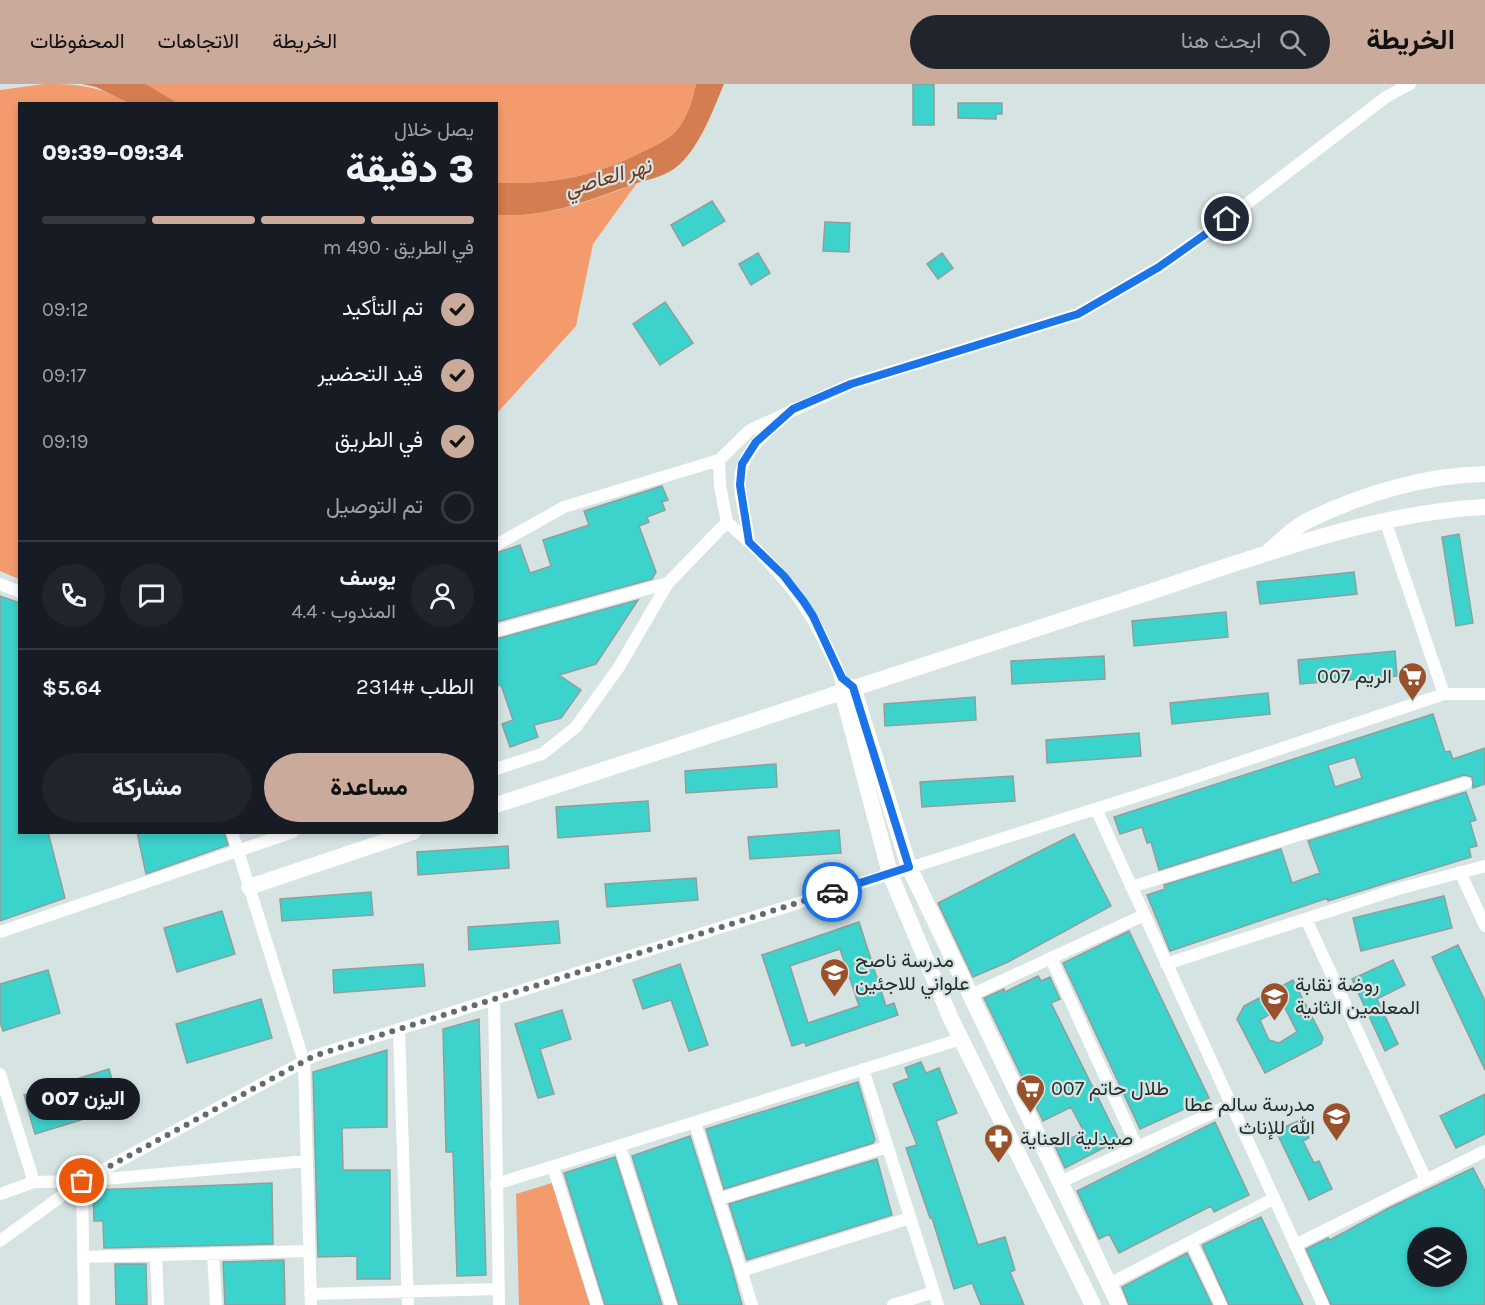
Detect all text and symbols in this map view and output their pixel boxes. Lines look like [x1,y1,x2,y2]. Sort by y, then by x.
search box [910,15,1330,69]
text: الخريطة [1366,23,1455,56]
icon: search [1276,26,1309,59]
text: ابحث هنا [1181,28,1261,54]
text: المحفوظات [30,29,125,53]
text: الاتجاهات [158,29,239,53]
text: الخريطة [272,29,337,53]
text: يصل خلال [394,118,474,141]
text: 09:34–09:39 [42,140,183,166]
text: 3 دقيقة [346,146,474,192]
water label: نهر العاصي [562,153,656,206]
pin [1201,193,1252,244]
icon: home [1210,202,1243,235]
text: في الطريق · 490 m [323,236,474,259]
icon: check [441,293,474,326]
text: تم التأكيد [342,295,423,321]
text: 09:12 [42,298,88,321]
icon: check [441,359,474,392]
text: قيد التحضير [318,361,423,387]
text: 09:17 [42,364,86,387]
icon: check [441,425,474,458]
text: في الطريق [335,427,423,453]
text: 09:19 [42,430,88,453]
text: تم التوصيل [326,493,423,519]
button: phone [42,564,105,627]
button: chat [120,564,183,627]
button: person [411,564,474,627]
text: يوسف [340,565,396,591]
text: المندوب · 4.4 [291,600,396,623]
supermarket icon: الريم 007 [1397,660,1429,702]
place label: الريم 007 [1317,665,1392,689]
text: الطلب #2314 [356,674,474,700]
text: $5.64 [42,675,101,701]
button: مشاركة [42,753,252,822]
button: مساعدة [264,753,474,822]
courier [802,862,862,922]
icon: car [816,876,849,909]
place label: مدرسة ناصح علواني للاجئين [855,949,970,1000]
school or university icon: مدرسة ناصح علواني للاجئين [818,956,850,998]
place label: روضة نقابة المعلمين الثانية [1295,973,1420,1019]
school or university icon: روضة نقابة المعلمين الثانية [1258,980,1290,1022]
supermarket icon: طلال حاتم 007 [1014,1072,1046,1114]
place label: طلال حاتم 007 [1051,1077,1169,1101]
callout: اليزن 007 [25,1079,139,1121]
text: اليزن 007 [41,1087,125,1110]
place label: مدرسة سالم عطا الله للإناث [1184,1093,1315,1140]
school or university icon: مدرسة سالم عطا الله للإناث [1320,1100,1352,1142]
pharmacy icon: صيدلية العناية [983,1122,1015,1164]
place label: صيدلية العناية [1020,1127,1133,1150]
pin [56,1155,107,1206]
icon: bag [65,1164,98,1197]
map controls [1407,1227,1467,1287]
button: layers [1407,1227,1467,1287]

